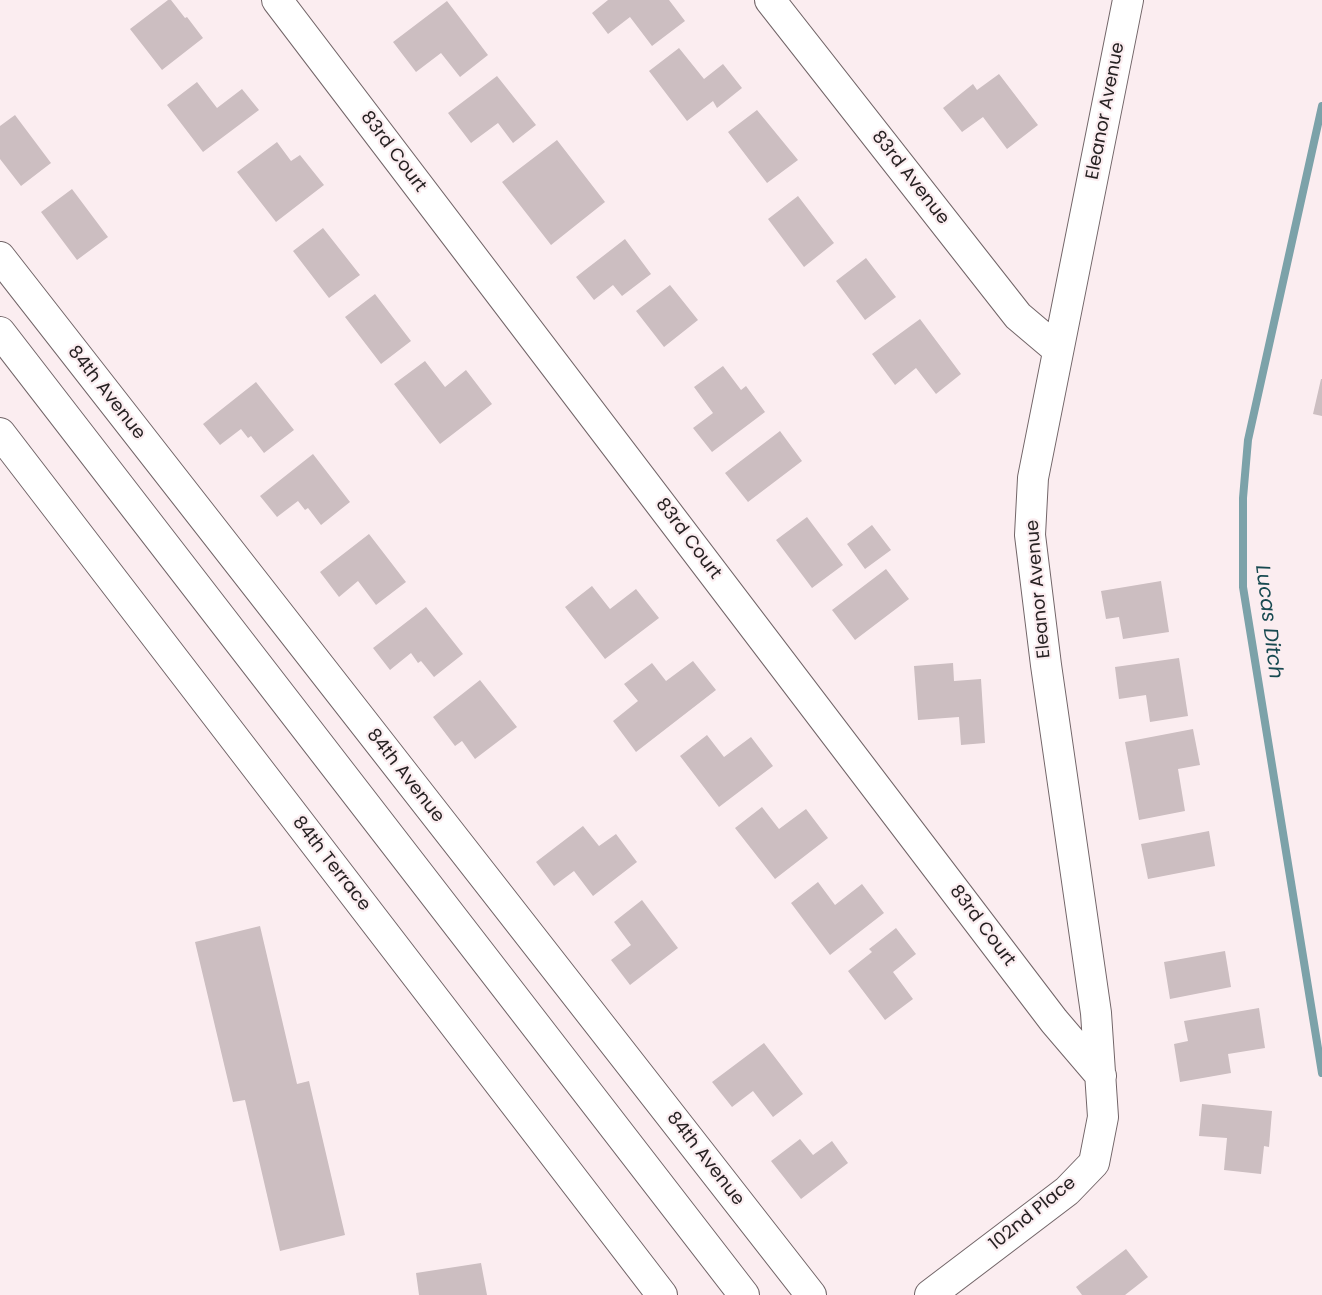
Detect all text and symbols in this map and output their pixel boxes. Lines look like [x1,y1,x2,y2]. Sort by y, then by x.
street label: Eleanor Avenue [1082,41,1130,181]
street label: 83rd Court [356,107,430,197]
street label: 83rd Avenue [867,127,953,229]
street label: 84th Avenue [63,342,149,444]
street label: 83rd Court [651,494,725,584]
street label: Eleanor Avenue [1022,519,1056,659]
water label: Lucas Ditch [1249,564,1287,680]
street label: 84th Avenue [362,725,448,827]
street label: 84th Terrace [287,812,375,916]
street label: 83rd Court [945,881,1019,971]
street label: 84th Avenue [662,1108,748,1210]
street label: 102nd Place [985,1173,1081,1255]

